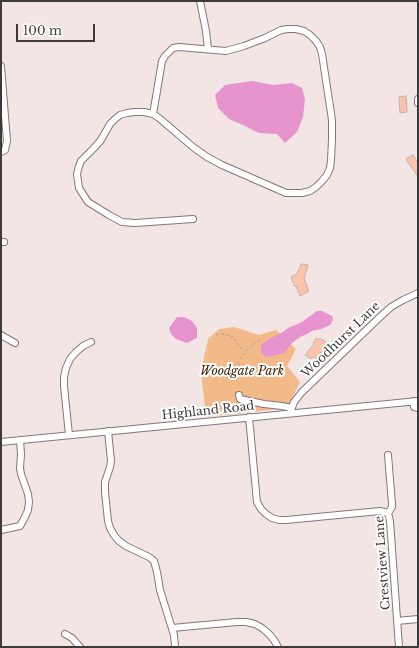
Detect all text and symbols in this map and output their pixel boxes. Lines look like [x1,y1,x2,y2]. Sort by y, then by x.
scale bar [18,16,97,42]
text: 100 m [23,23,62,38]
street label: Woodhurst Lane [299,299,383,381]
park label: Woodgate Park [200,365,284,379]
street label: Highland Road [161,399,255,423]
street label: Crestview Lane [373,515,393,611]

